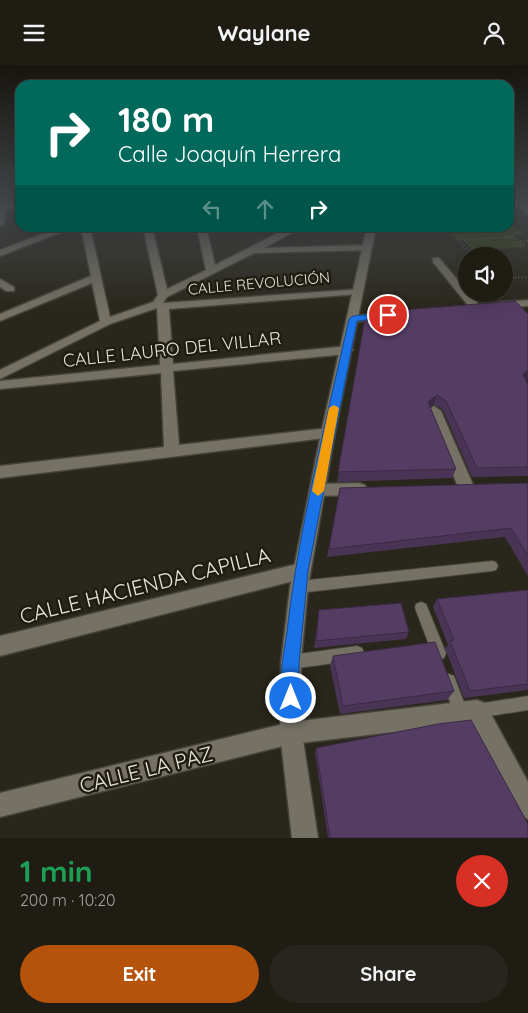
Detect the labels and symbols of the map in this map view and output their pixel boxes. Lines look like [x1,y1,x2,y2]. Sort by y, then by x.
street label: CALLE REVOLUCIÓN [187,267,331,299]
pin [367,294,409,336]
street label: CALLE LAURO DEL VILLAR [62,326,282,372]
street label: CALLE HACIENDA CAPILLA [17,541,273,629]
position arrow [264,671,316,723]
street label: CALLE LA PAZ [77,740,215,798]

